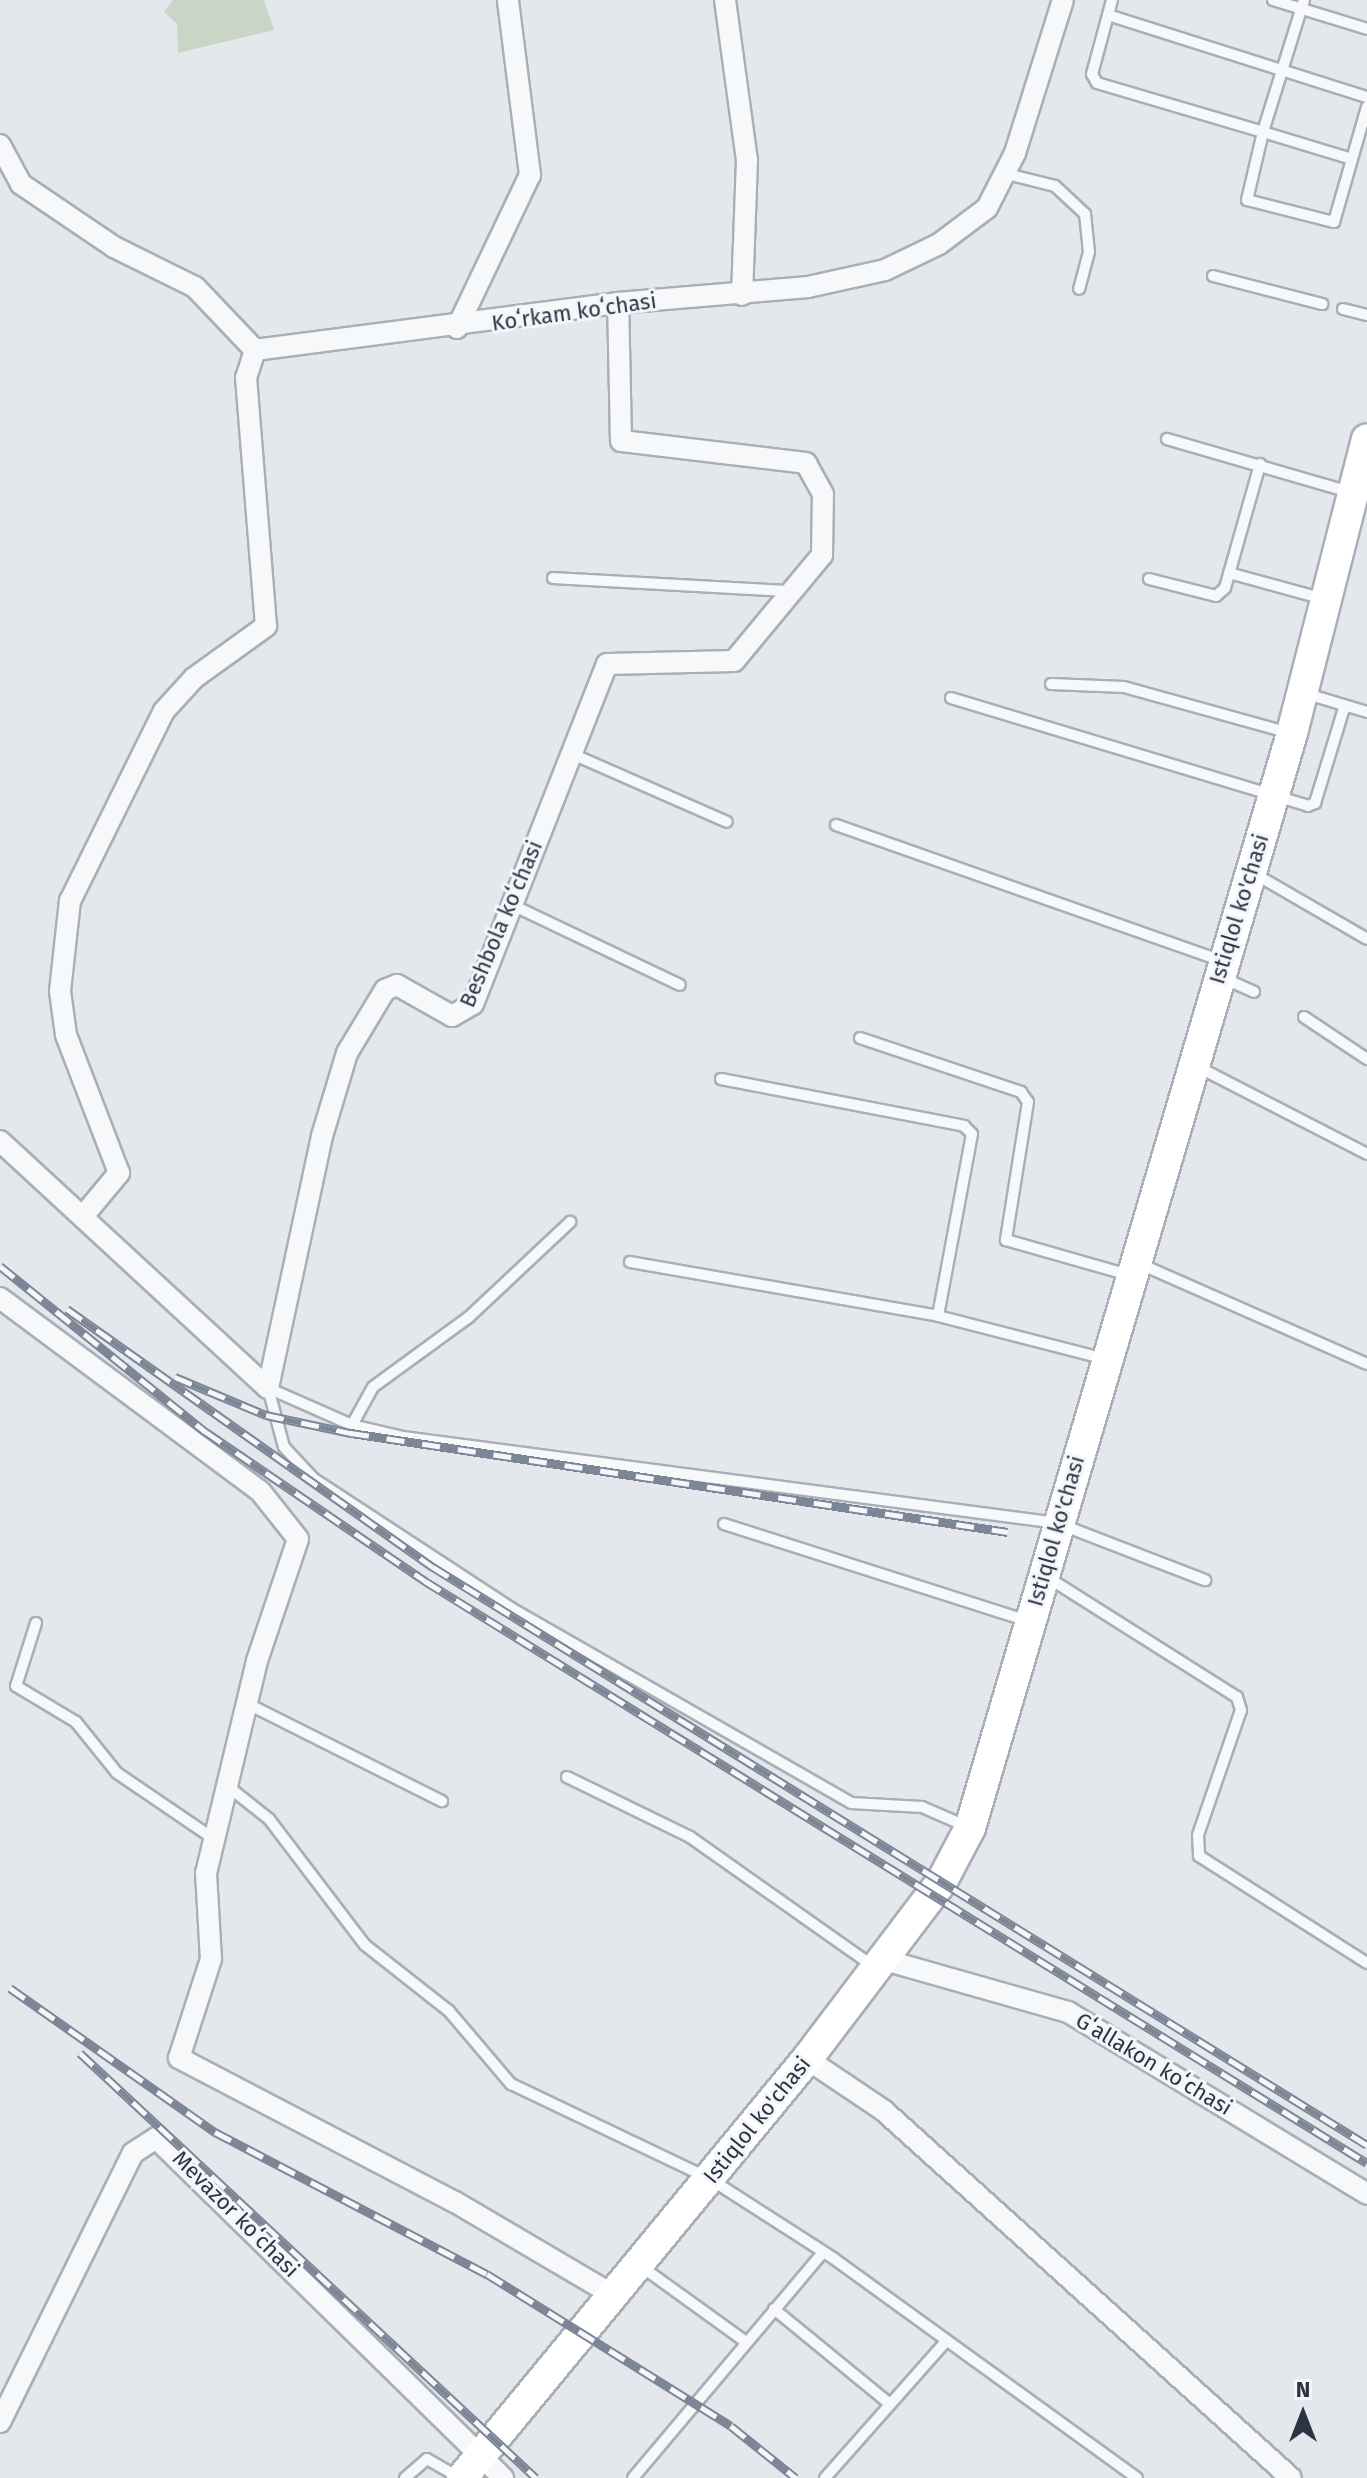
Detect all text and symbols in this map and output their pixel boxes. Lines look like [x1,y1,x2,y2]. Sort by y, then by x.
street label: Koʻrkam koʻchasi [490,287,658,337]
street label: Istiqlol ko'chasi [1204,831,1274,987]
street label: Beshbola koʻchasi [454,837,548,1011]
street label: Istiqlol ko'chasi [1022,1453,1090,1609]
street label: Gʻallakon koʻchasi [1071,2007,1237,2121]
street label: Istiqlol ko'chasi [698,2051,816,2189]
street label: Mevazor koʻchasi [167,2145,305,2283]
north arrow [1263,2374,1343,2454]
text: N [1296,2376,1310,2403]

